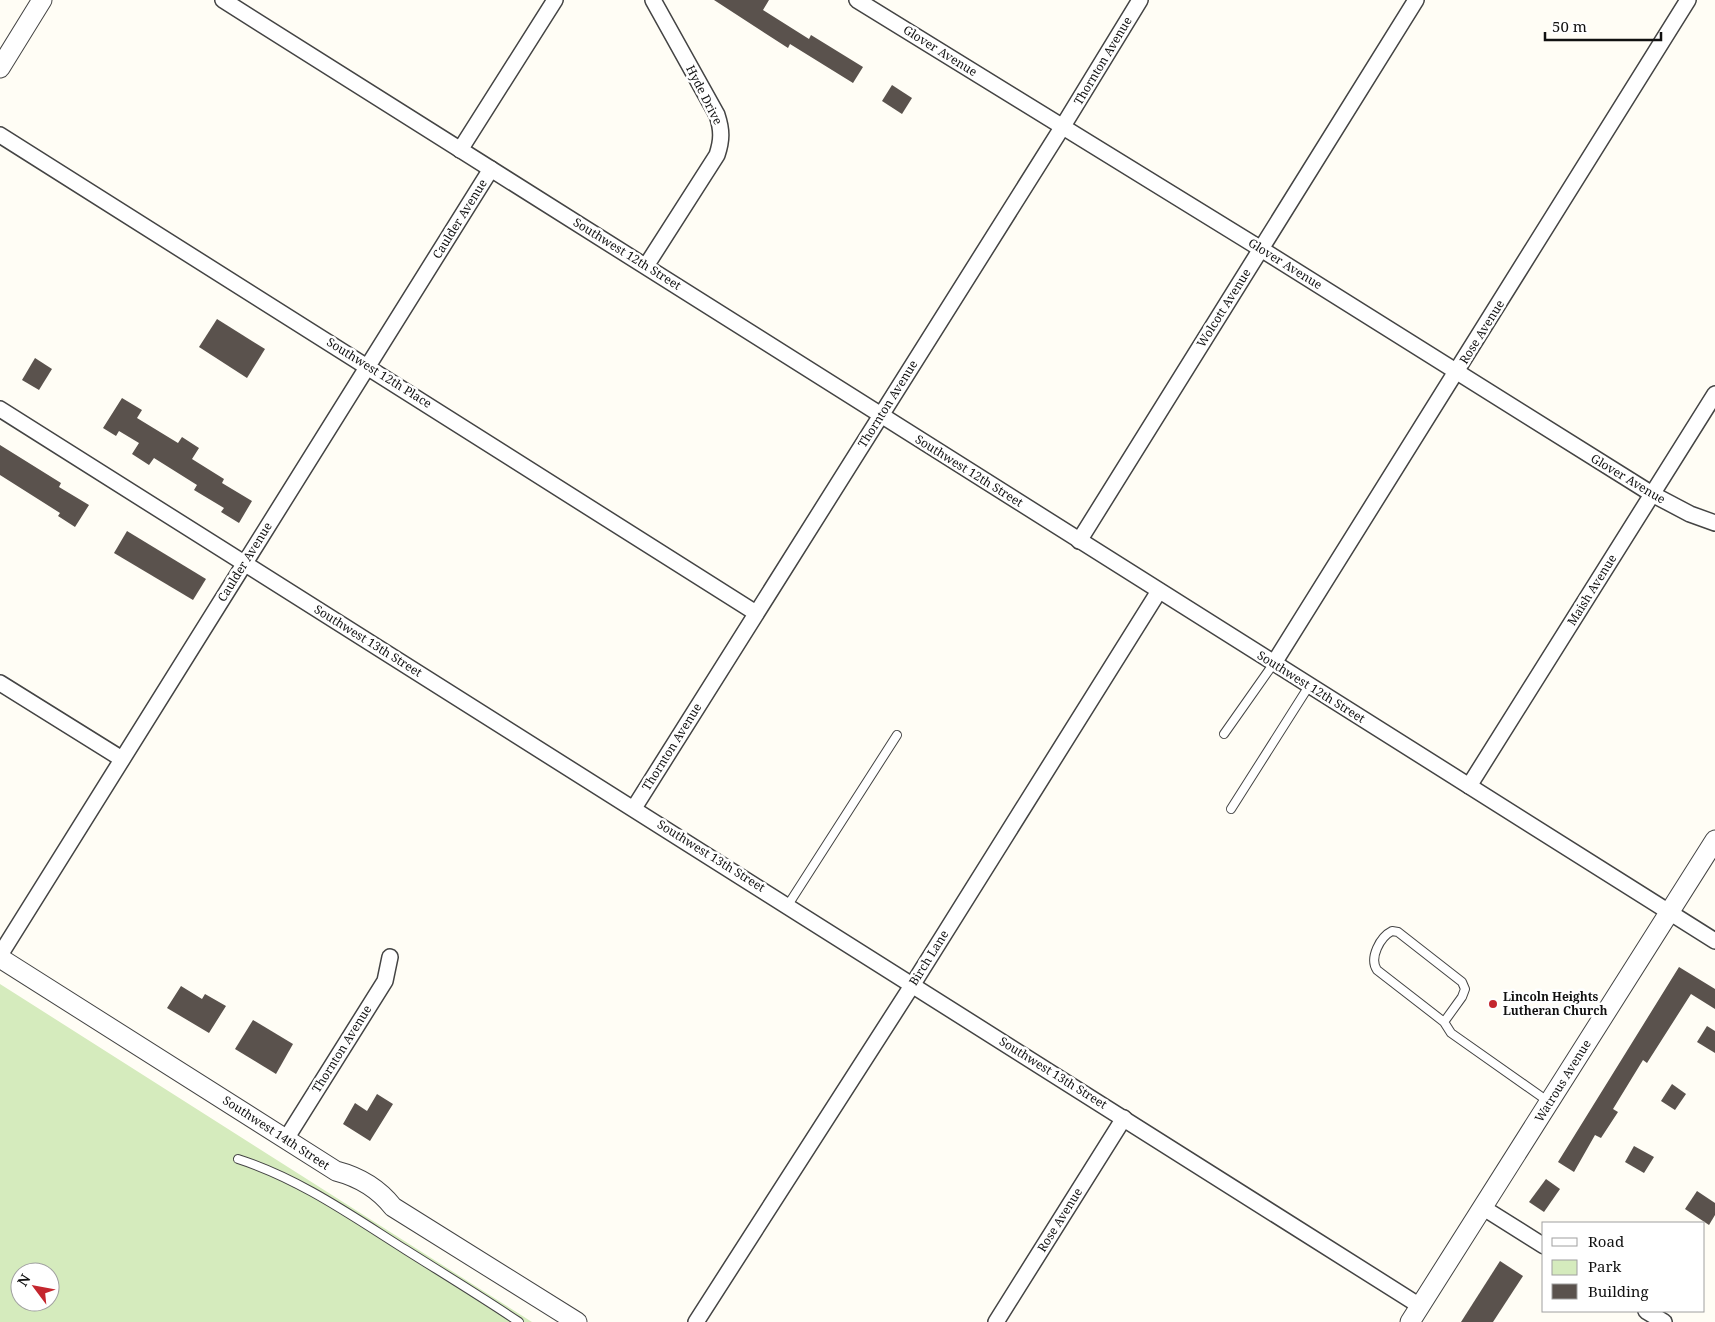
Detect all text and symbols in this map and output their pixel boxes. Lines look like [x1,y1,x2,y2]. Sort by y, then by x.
scale bar [1545,10,1661,42]
street label: Thornton Avenue [1069,13,1136,108]
text: 50 m [1552,16,1587,36]
street label: Glover Avenue [900,21,980,80]
street label: Hyde Drive [682,62,727,127]
street label: Caulder Avenue [428,176,491,262]
street label: Southwest 12th Street [570,213,684,294]
street label: Glover Avenue [1245,234,1325,293]
street label: Wolcott Avenue [1193,265,1255,350]
street label: Rose Avenue [1455,296,1508,367]
street label: Southwest 12th Place [324,333,435,412]
street label: Thornton Avenue [854,357,921,451]
street label: Southwest 12th Street [912,430,1026,511]
street label: Glover Avenue [1588,450,1669,508]
street label: Caulder Avenue [213,519,276,605]
street label: Maish Avenue [1563,551,1620,629]
street label: Southwest 13th Street [311,600,425,681]
street label: Southwest 12th Street [1254,646,1368,727]
street label: Thornton Avenue [638,700,705,794]
street label: Southwest 13th Street [654,815,768,896]
street label: Birch Lane [905,927,952,989]
place label: Lincoln Heights Lutheran Church [1503,988,1608,1019]
marker: Lincoln Heights Lutheran Church [1487,998,1499,1010]
street label: Thornton Avenue [308,1002,375,1096]
street label: Southwest 13th Street [996,1032,1110,1113]
street label: Watrous Avenue [1530,1036,1595,1125]
street label: Southwest 14th Street [220,1092,333,1174]
street label: Rose Avenue [1033,1184,1086,1255]
legend [1542,1222,1705,1312]
text: Road [1588,1231,1624,1251]
text: Park [1588,1256,1622,1276]
north arrow [10,1262,60,1312]
text: N [13,1270,35,1290]
text: Building [1588,1281,1649,1301]

